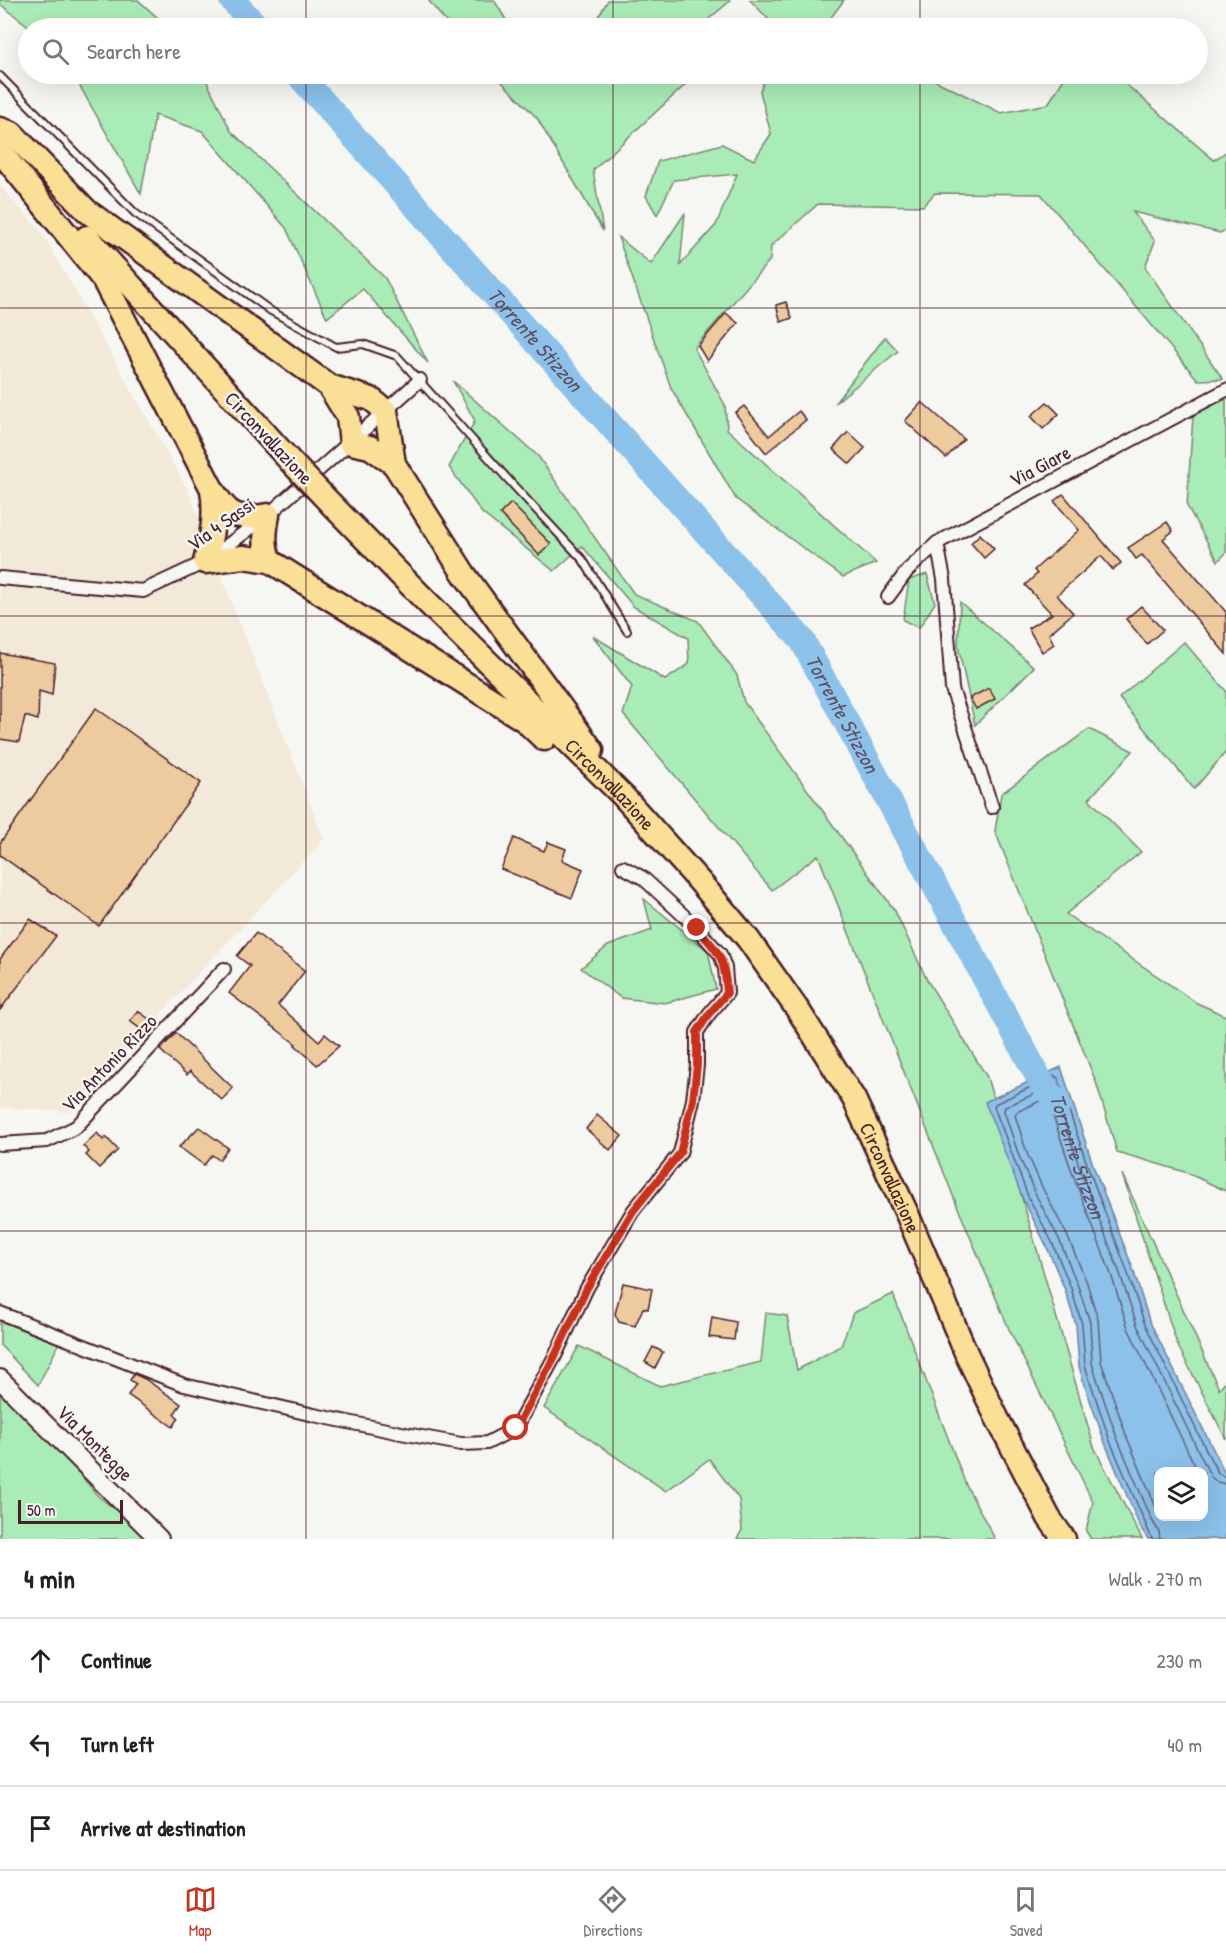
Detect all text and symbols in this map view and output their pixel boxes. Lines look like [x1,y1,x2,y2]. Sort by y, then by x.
search box [18,18,1208,84]
icon: search [39,35,72,68]
text: Search here [87,36,181,66]
water label: Torrente Stizzon [481,281,590,399]
street label: Circonvallazione [219,385,320,490]
street label: Via Giare [1004,438,1075,493]
street label: Via 4 Sassi [181,490,260,557]
water label: Torrente Stizzon [799,650,887,779]
street label: Circonvallazione [559,732,661,836]
route end [683,914,709,940]
street label: Via Antonio Rizzo [55,1008,162,1118]
water label: Torrente Stizzon [1043,1090,1113,1224]
street label: Circonvallazione [854,1118,927,1237]
street label: Via Montegge [51,1399,139,1487]
route start [502,1414,528,1440]
map controls [1154,1467,1208,1521]
button: layers [1154,1467,1208,1521]
scale bar [18,1497,123,1524]
text: 50 m [27,1499,56,1521]
text: 4 min [24,1561,75,1596]
text: Walk · 270 m [1109,1565,1202,1592]
icon: ahead [24,1644,57,1677]
text: Continue [81,1645,152,1675]
text: 230 m [1157,1647,1202,1674]
icon: left [24,1728,57,1761]
text: Turn left [81,1729,154,1759]
text: 40 m [1167,1731,1202,1758]
icon: arrive [24,1812,57,1845]
text: Arrive at destination [81,1813,246,1843]
tab: Map [184,1883,217,1941]
tab: Directions [584,1883,642,1941]
tab: Saved [1009,1883,1042,1941]

